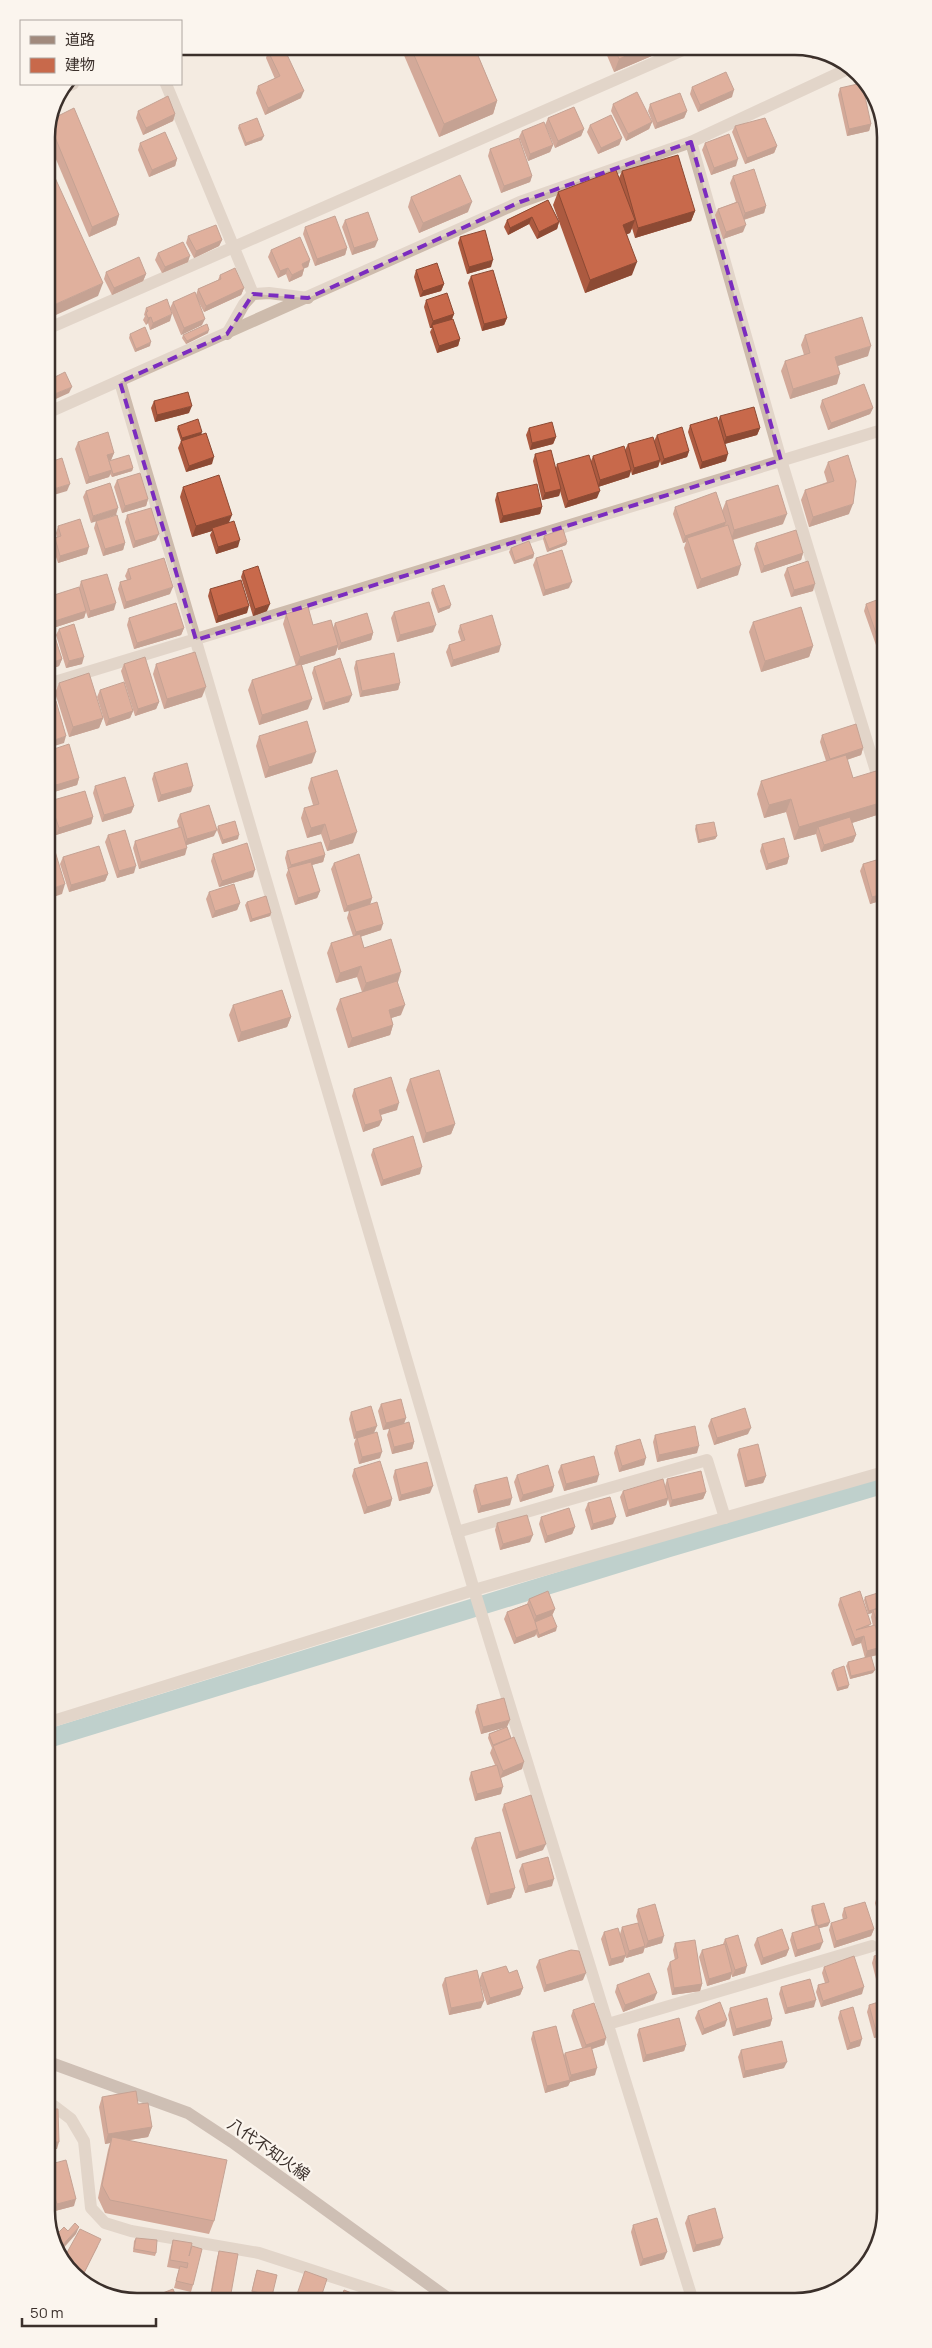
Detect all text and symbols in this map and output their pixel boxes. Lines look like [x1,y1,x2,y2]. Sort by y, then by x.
legend [20,20,182,85]
text: 道路 [65,29,95,50]
text: 建物 [65,54,95,75]
street label: 八代不知火線 [223,2112,315,2186]
scale bar [22,2296,156,2328]
text: 50 m [30,2302,64,2323]

